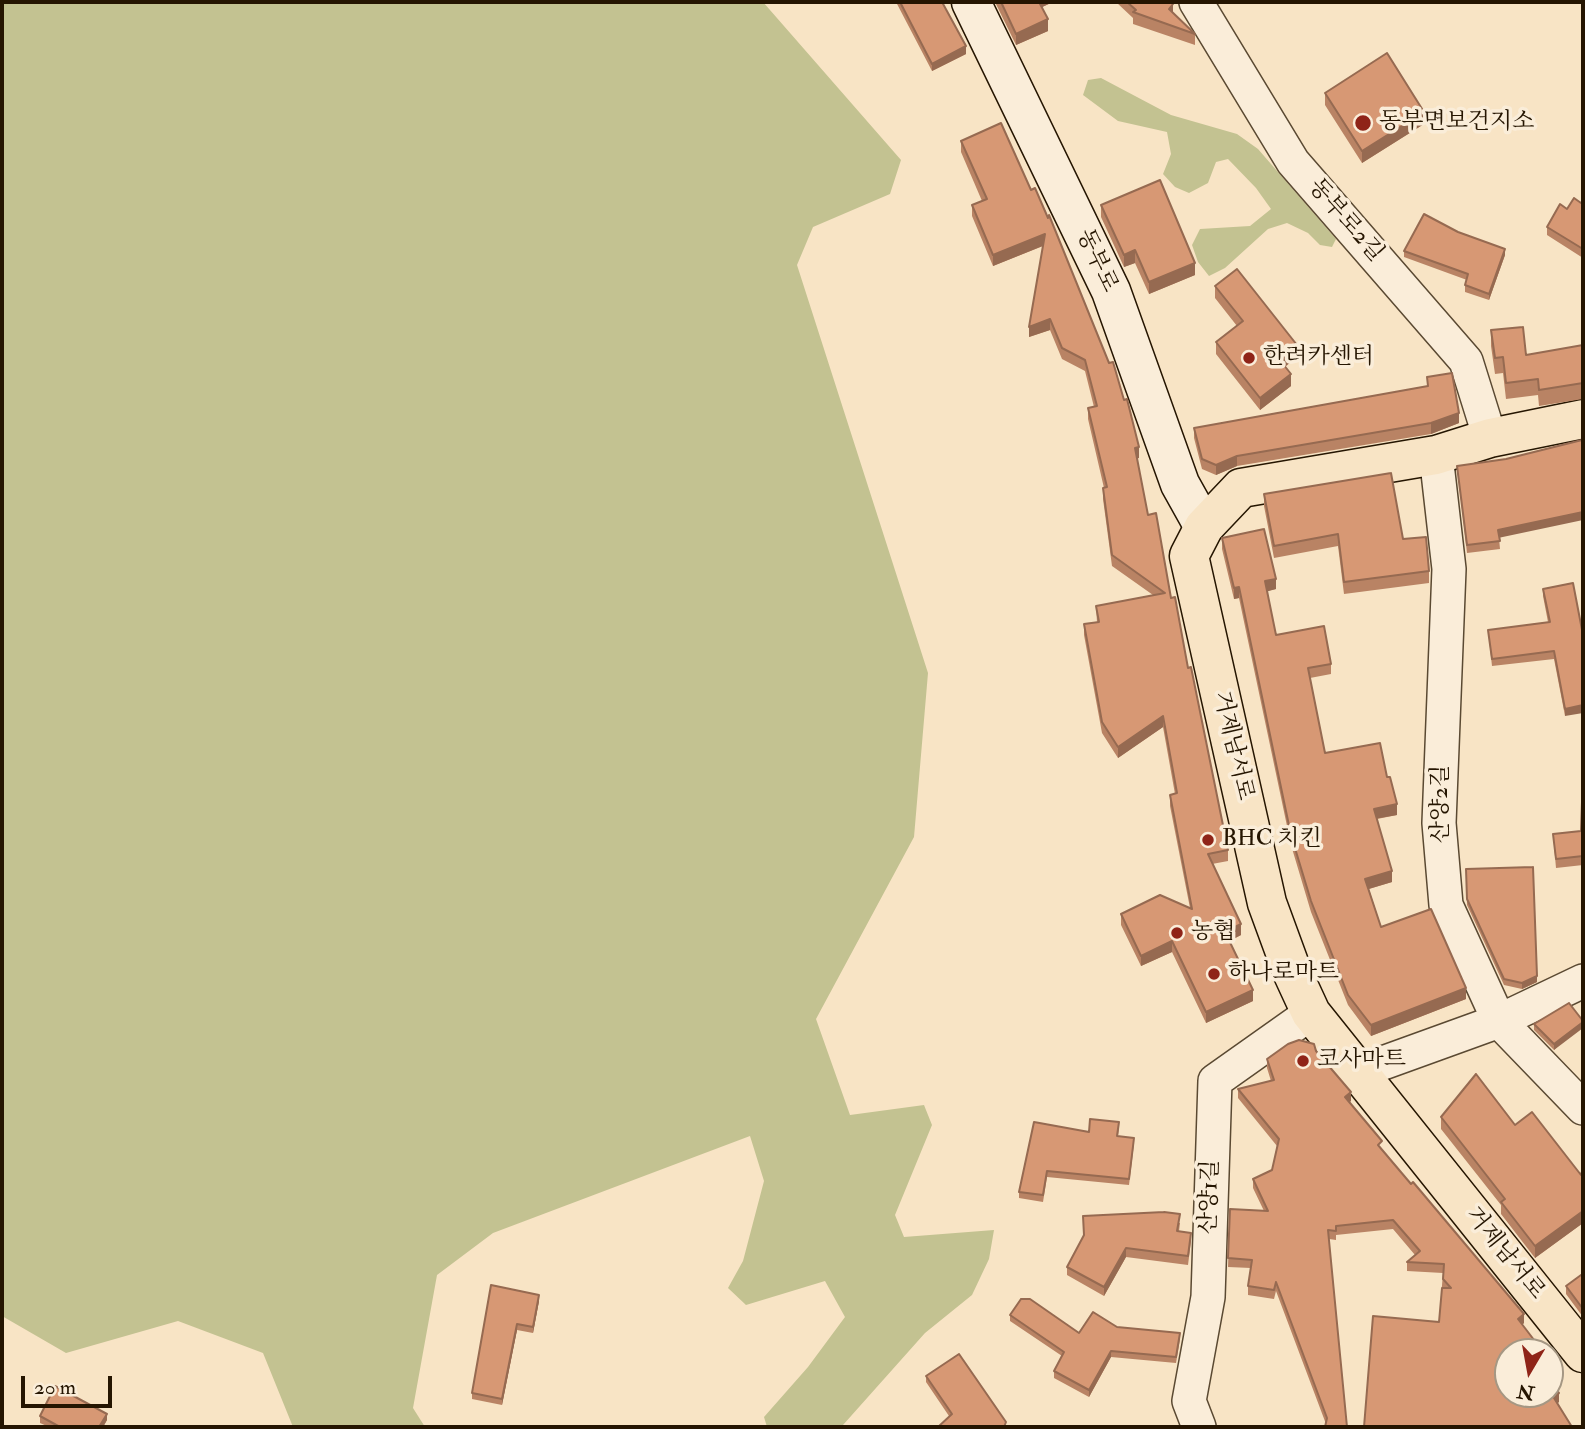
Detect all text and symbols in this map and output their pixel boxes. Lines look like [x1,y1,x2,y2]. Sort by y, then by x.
place label: 동부면보건지소 [1379,109,1535,137]
marker: 동부면보건지소 [1353,113,1373,133]
street label: 동부로2길 [1302,174,1388,268]
street label: 동부로 [1069,225,1123,297]
place label: 한려카센터 [1263,344,1374,372]
marker: 한려카센터 [1241,350,1257,366]
street label: 거제남서로 [1206,689,1258,803]
street label: 산양2길 [1428,765,1456,843]
place label: BHC 치킨 [1222,826,1322,854]
marker: BHC 치킨 [1200,832,1216,848]
place label: 농협 [1191,919,1235,947]
marker: 농협 [1169,925,1185,941]
place label: 하나로마트 [1228,960,1339,988]
marker: 하나로마트 [1206,966,1222,982]
place label: 코사마트 [1317,1047,1406,1075]
marker: 코사마트 [1295,1053,1311,1069]
street label: 산양1길 [1196,1159,1226,1235]
street label: 거제남서로 [1458,1202,1550,1306]
north arrow [1494,1338,1564,1408]
scale bar [24,1362,116,1406]
text: 20 m [34,1374,76,1401]
text: N [1515,1378,1536,1405]

